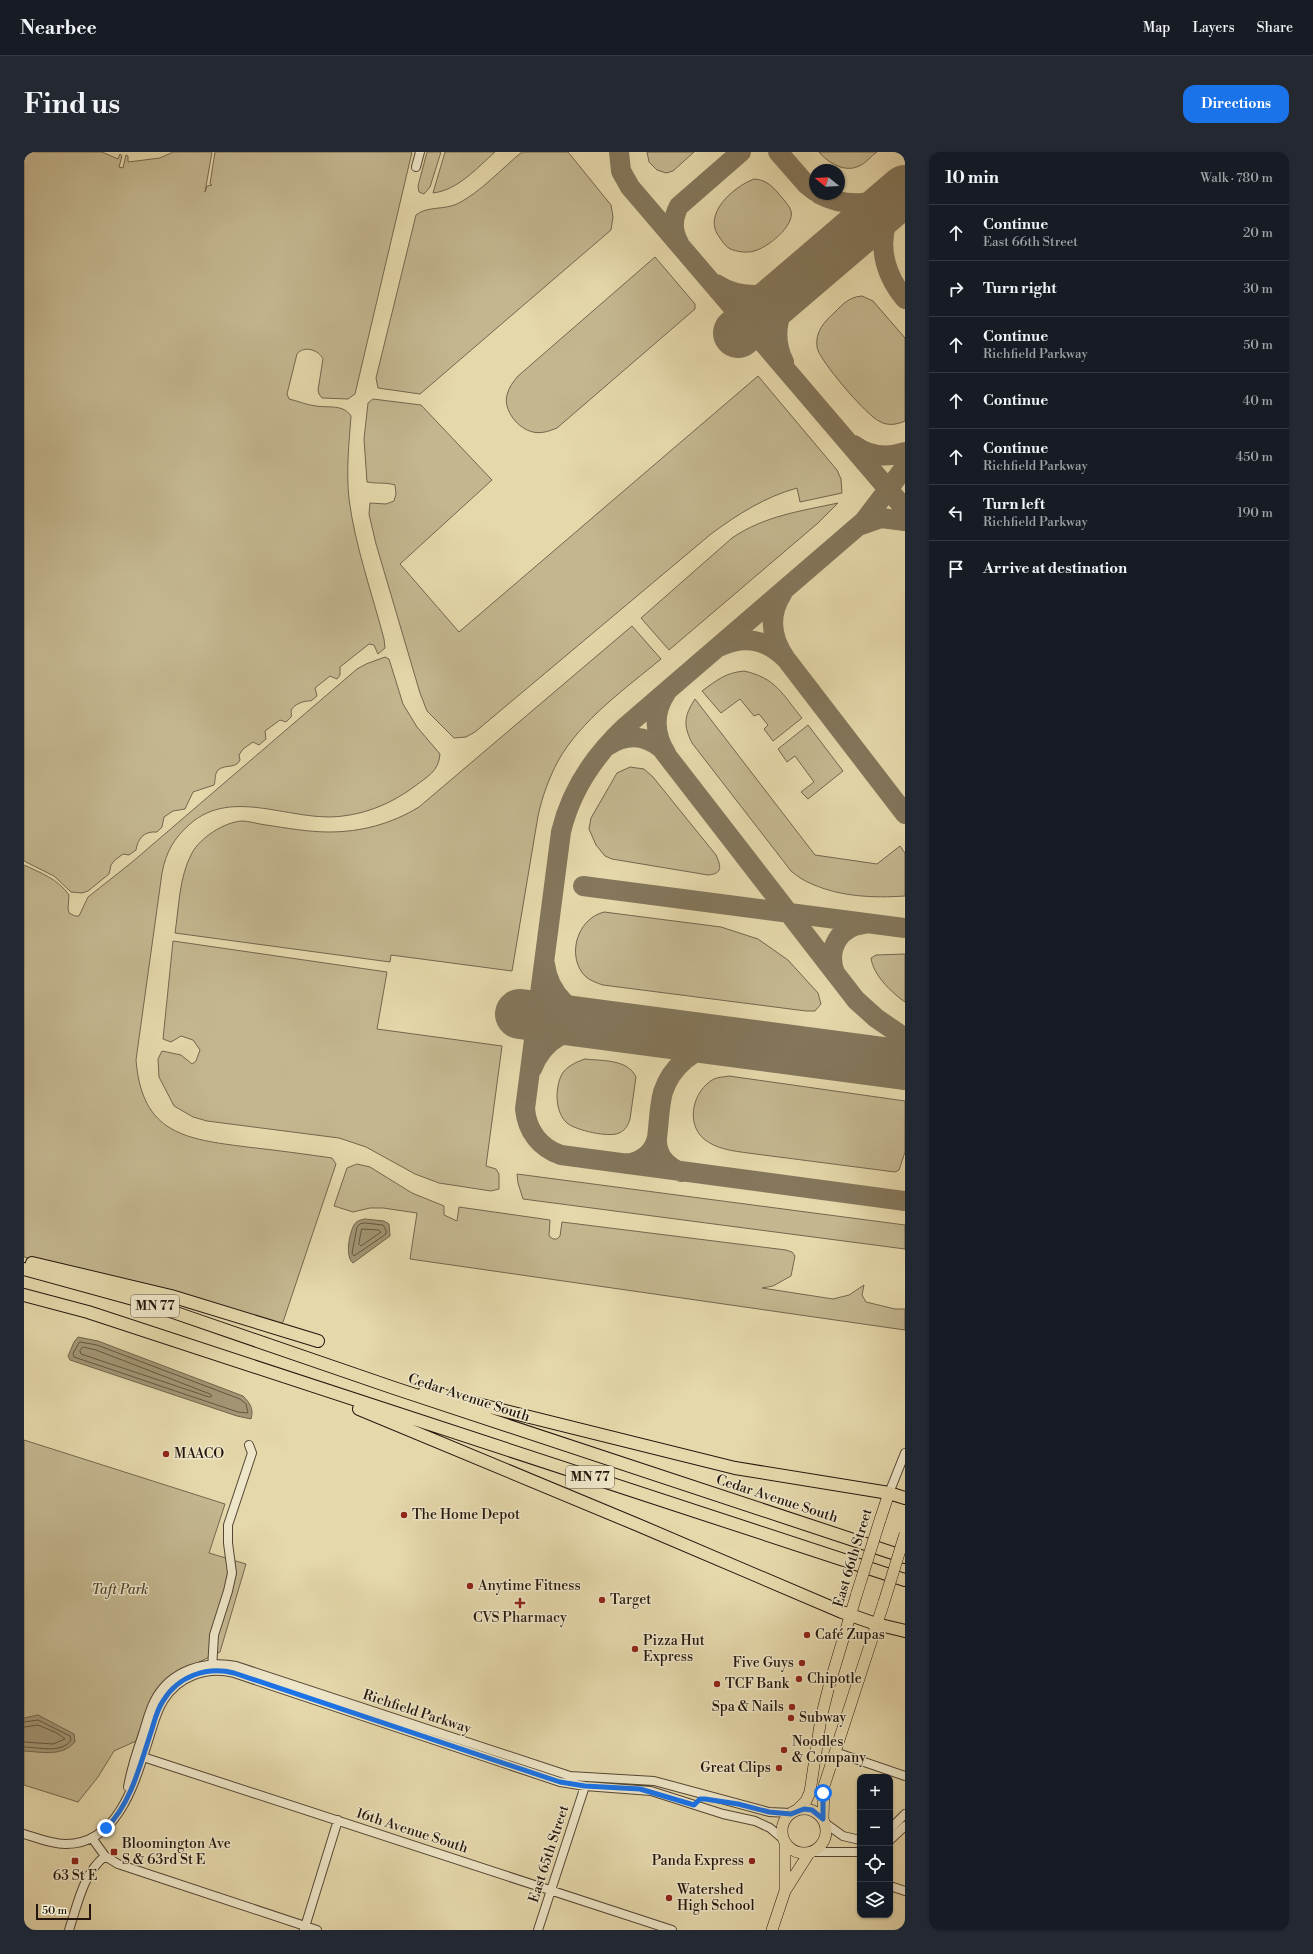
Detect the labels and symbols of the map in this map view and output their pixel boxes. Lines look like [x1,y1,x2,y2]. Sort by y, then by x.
north arrow [809,164,845,200]
road number: MN 77 [131,1295,179,1317]
street label: Cedar Avenue South [406,1370,533,1426]
place label: MAACO [174,1445,224,1463]
marker: MAACO [161,1449,171,1459]
road number: MN 77 [566,1466,614,1488]
street label: Cedar Avenue South [714,1471,841,1527]
place label: The Home Depot [412,1506,520,1524]
street label: East 66th Street [829,1506,877,1609]
marker: The Home Depot [399,1510,409,1520]
place label: Anytime Fitness [477,1577,581,1595]
park label: Taft Park [92,1581,148,1599]
marker: Anytime Fitness [465,1581,475,1591]
place label: Target [610,1591,651,1609]
marker: Target [597,1595,607,1605]
marker: CVS Pharmacy [515,1598,525,1608]
place label: CVS Pharmacy [473,1609,567,1627]
place label: Café Zupas [815,1626,885,1644]
marker: Café Zupas [802,1630,812,1640]
place label: Pizza Hut Express [643,1632,705,1666]
marker: Pizza Hut Express [630,1644,640,1654]
place label: Five Guys [732,1654,794,1672]
marker: Five Guys [797,1658,807,1668]
place label: Chipotle [807,1670,862,1688]
marker: Chipotle [794,1674,804,1684]
place label: TCF Bank [725,1675,790,1693]
marker: TCF Bank [712,1679,722,1689]
street label: Richfield Parkway [361,1686,474,1738]
place label: Spa & Nails [712,1698,784,1716]
marker: Spa & Nails [787,1702,797,1712]
place label: Subway [799,1709,847,1727]
marker: Subway [786,1713,796,1723]
place label: Noodles & Company [792,1733,866,1767]
marker: Noodles & Company [779,1745,789,1755]
place label: Great Clips [700,1759,771,1777]
marker: Great Clips [774,1763,784,1773]
route start [814,1784,832,1802]
street label: East 65th Street [525,1803,573,1905]
street label: 16th Avenue South [354,1804,471,1858]
route end [97,1819,115,1837]
place label: Bloomington Ave S & 63rd St E [121,1835,231,1869]
marker: Bloomington Ave S & 63rd St E [109,1847,119,1857]
place label: Panda Express [652,1852,744,1870]
marker: 63 St E [70,1856,80,1866]
marker: Panda Express [747,1856,757,1866]
place label: 63 St E [53,1867,97,1885]
place label: Watershed High School [676,1881,755,1915]
marker: Watershed High School [664,1893,674,1903]
scale bar [36,1902,91,1921]

